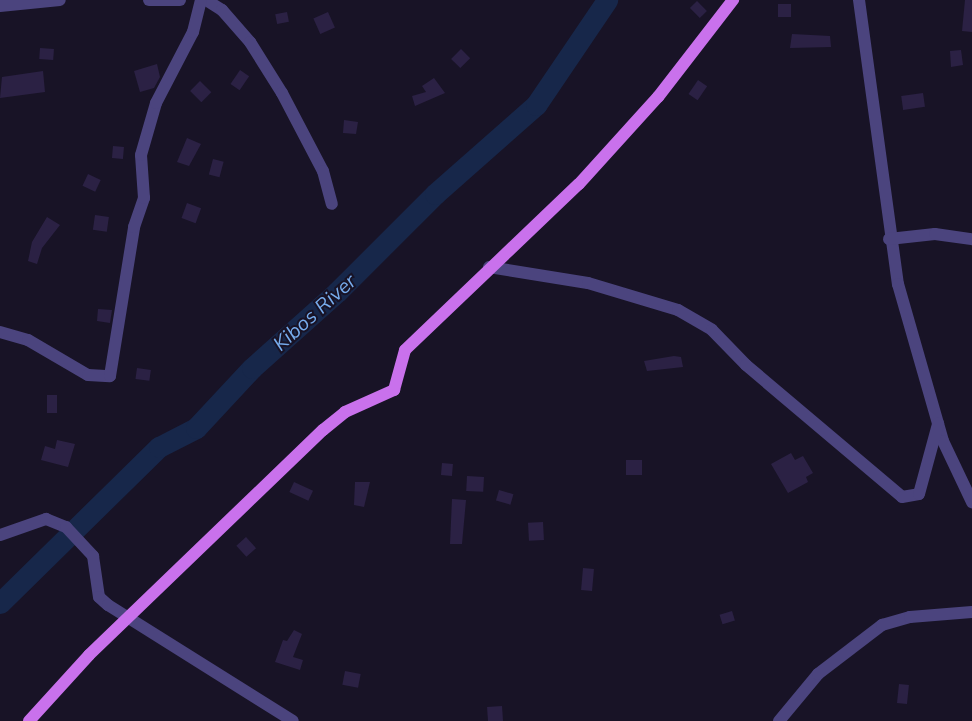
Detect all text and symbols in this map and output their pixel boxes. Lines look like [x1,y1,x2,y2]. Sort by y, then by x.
water label: Kibos River [268,269,360,355]

